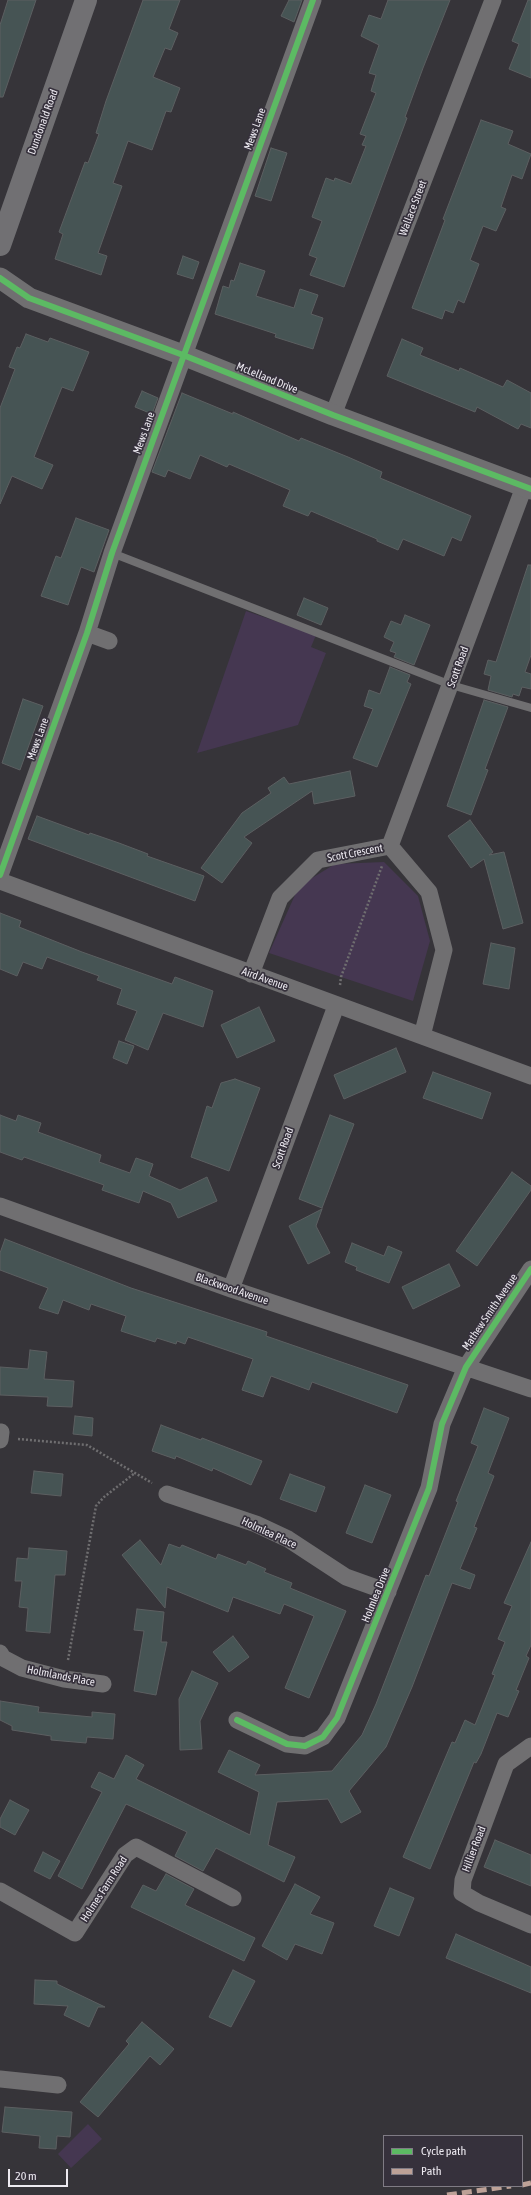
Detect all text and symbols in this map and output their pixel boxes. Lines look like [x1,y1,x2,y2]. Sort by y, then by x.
street label: Dundonald Road [25,88,61,156]
street label: Mews Lane [241,106,269,152]
street label: Wallace Street [396,178,430,238]
street label: McLelland Drive [234,360,300,396]
street label: Mews Lane [130,410,158,456]
street label: Scott Road [444,645,472,689]
street label: Mews Lane [24,716,52,762]
street label: Scott Crescent [326,841,384,865]
street label: Aird Avenue [240,965,290,993]
street label: Scott Road [269,1126,297,1170]
street label: Blackwood Avenue [194,1270,270,1308]
street label: Mathew Smith Avenue [460,1271,520,1353]
street label: Holmlea Place [239,1514,299,1552]
street label: Holmlea Drive [359,1566,393,1624]
street label: Holmlands Place [26,1663,96,1689]
street label: Hillier Road [459,1824,489,1874]
street label: Holmes Farm Road [78,1854,130,1924]
legend [383,2135,523,2187]
text: Cycle path [421,2144,466,2158]
scale bar [10,2161,70,2187]
text: Path [421,2164,442,2178]
text: 20 m [15,2169,37,2183]

